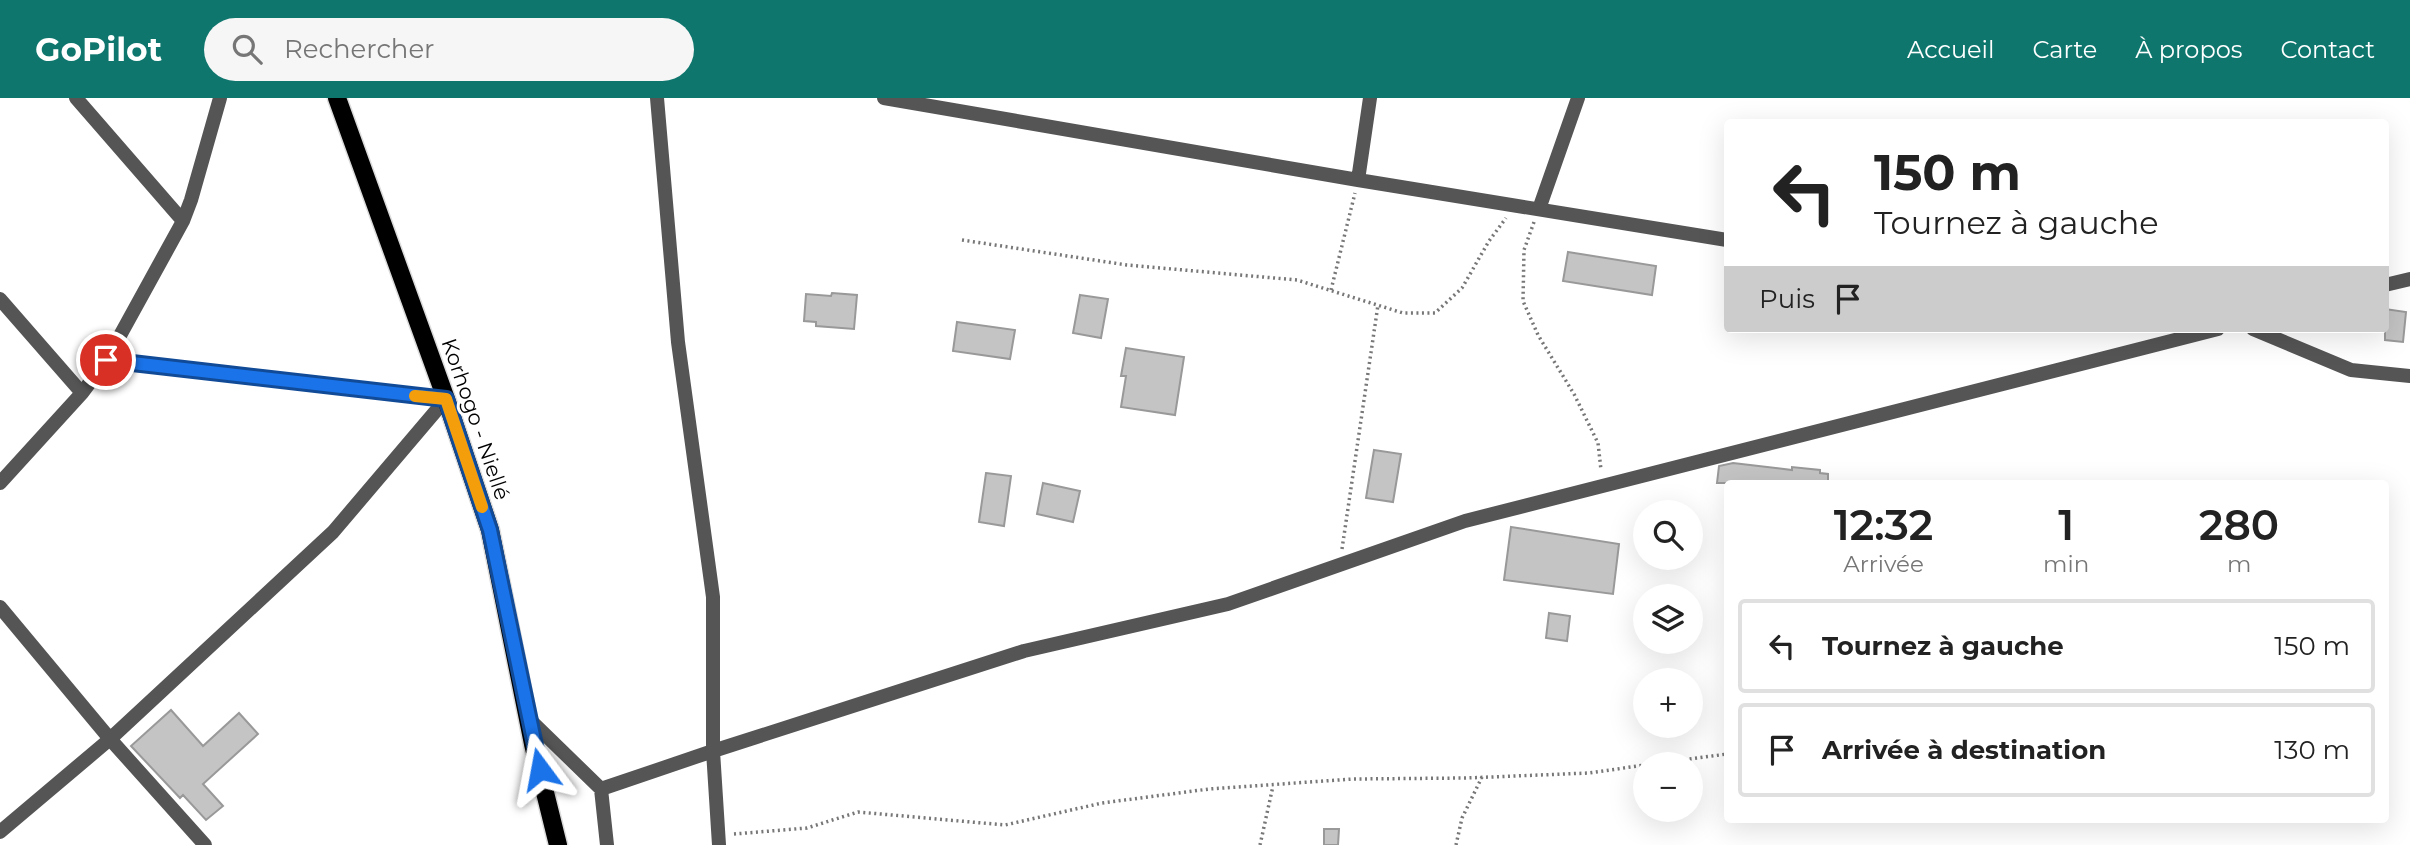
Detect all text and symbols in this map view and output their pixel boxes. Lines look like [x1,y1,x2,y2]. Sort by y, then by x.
search box [204,18,694,81]
text: GoPilot [35,29,162,69]
icon: search [228,30,266,68]
text: Rechercher [284,33,435,65]
text: Accueil [1907,35,1994,64]
text: Carte [2032,35,2097,64]
text: À propos [2135,35,2242,64]
text: Contact [2280,35,2375,64]
text: 150 m [1874,143,2021,202]
icon: left [1759,147,1850,238]
text: Tournez à gauche [1874,203,2159,242]
icon: arrive [1829,280,1867,318]
text: Puis [1759,283,1815,315]
pin [76,330,136,390]
street label: Korhogo - Niellé [437,335,515,503]
icon: arrive [87,341,125,379]
text: 12:32 [1834,499,1933,551]
text: 1 [2058,499,2074,551]
text: 280 [2199,499,2279,551]
map controls [1633,500,1703,822]
button: search [1633,500,1703,570]
text: Arrivée [1843,550,1924,578]
text: min [2043,550,2089,578]
text: m [2227,550,2251,578]
button: layers [1633,584,1703,654]
icon: left [1763,627,1801,665]
text: Tournez à gauche [1822,630,2064,662]
text: 150 m [2274,630,2350,662]
button: + [1633,668,1703,738]
icon: arrive [1763,731,1801,769]
position arrow [503,732,577,806]
text: Arrivée à destination [1822,734,2106,766]
text: 130 m [2274,734,2350,766]
button: − [1633,752,1703,822]

